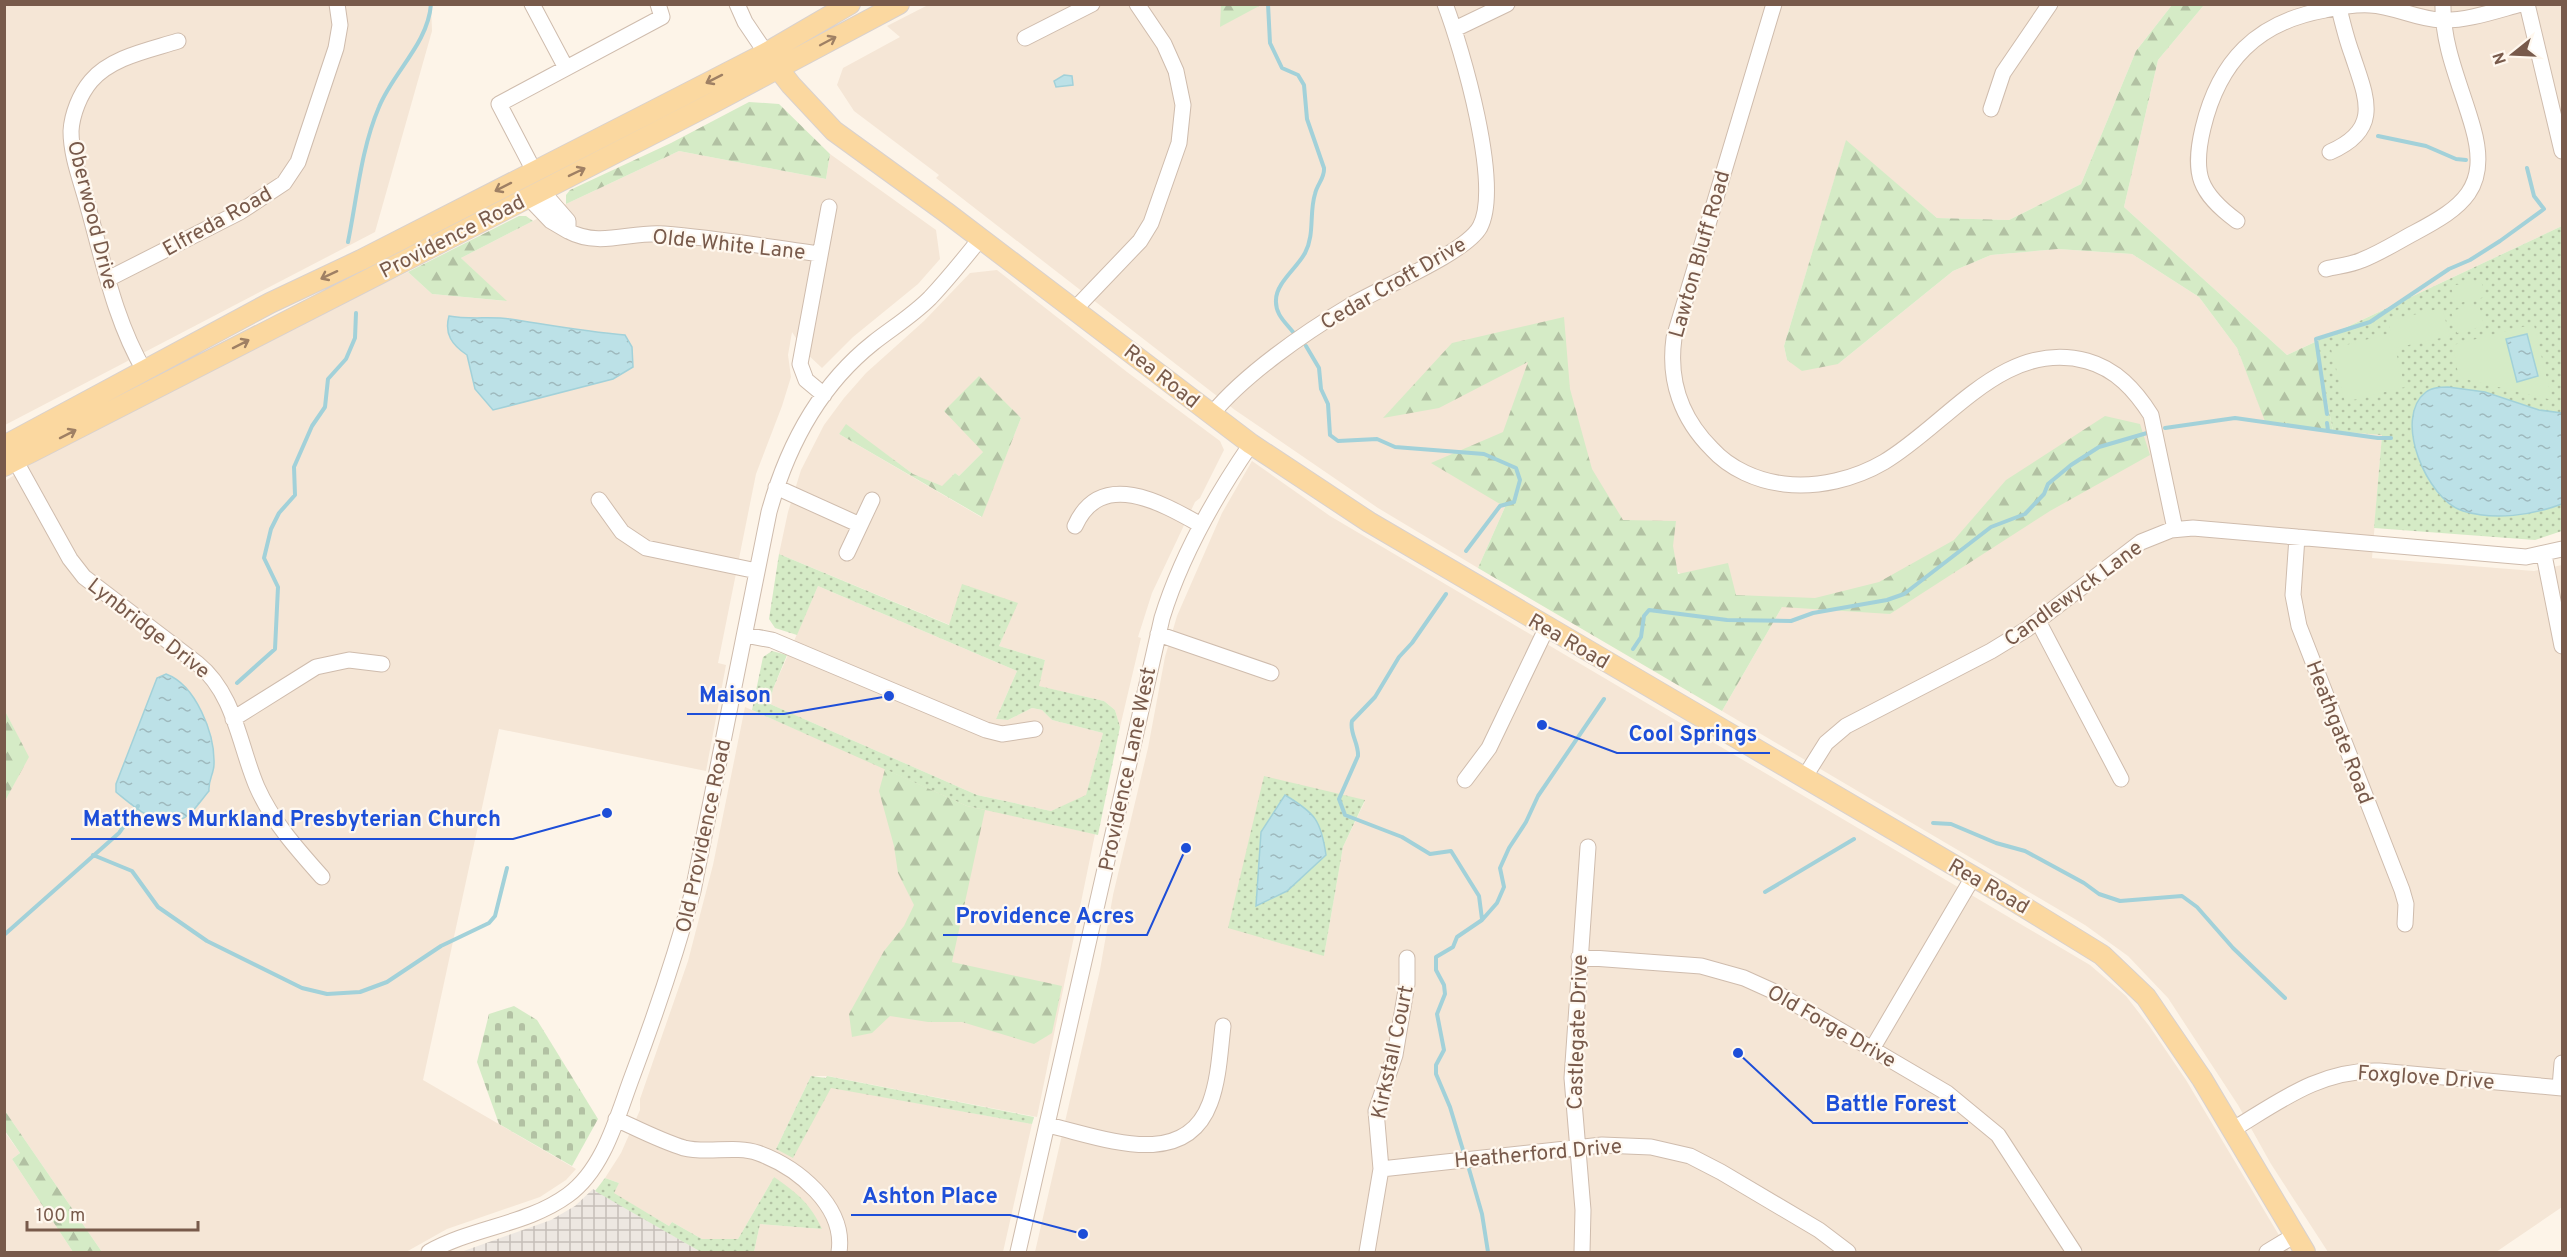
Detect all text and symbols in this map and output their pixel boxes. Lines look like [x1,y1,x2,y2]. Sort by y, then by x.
north arrow [2483,24,2543,84]
one-way arrow [819,35,836,47]
text: N [2489,49,2512,67]
one-way arrow [705,74,723,86]
street label: Oberwood Drive [60,138,123,293]
one-way arrow [568,166,586,178]
street label: Lawton Bluff Road [1664,168,1737,341]
street label: Elfreda Road [158,181,277,263]
one-way arrow [494,182,512,193]
street label: Providence Road [375,189,530,286]
street label: Olde White Lane [651,224,807,267]
street label: Cedar Croft Drive [1316,232,1472,337]
one-way arrow [321,270,339,282]
one-way arrow [232,338,250,350]
street label: Rea Road [1118,339,1205,415]
one-way arrow [59,428,77,439]
street label: Candlewyck Lane [1999,535,2148,653]
street label: Lynbridge Drive [81,573,215,686]
street label: Rea Road [1523,608,1614,676]
street label: Heathgate Road [2299,657,2378,808]
street label: Providence Lane West [1094,665,1163,874]
callout: Maison [687,674,784,714]
text: Maison [699,683,771,710]
callout: Cool Springs [1617,713,1770,753]
text: Cool Springs [1629,722,1757,749]
street label: Old Providence Road [671,737,738,936]
callout: Matthews Murkland Presbyterian Church [71,799,513,839]
text: Matthews Murkland Presbyterian Church [83,807,501,834]
street label: Rea Road [1943,853,2034,921]
callout: Providence Acres [943,895,1147,935]
text: Providence Acres [955,904,1135,931]
street label: Castlegate Drive [1562,954,1595,1110]
street label: Old Forge Drive [1762,979,1901,1075]
street label: Kirkstall Court [1366,983,1421,1122]
street label: Foxglove Drive [2357,1060,2495,1097]
callout: Battle Forest [1813,1083,1968,1123]
text: Battle Forest [1825,1092,1957,1119]
street label: Heatherford Drive [1453,1134,1623,1175]
callout: Ashton Place [851,1175,1010,1215]
text: Ashton Place [862,1184,998,1211]
scale bar [27,1194,198,1232]
text: 100 m [36,1205,85,1228]

